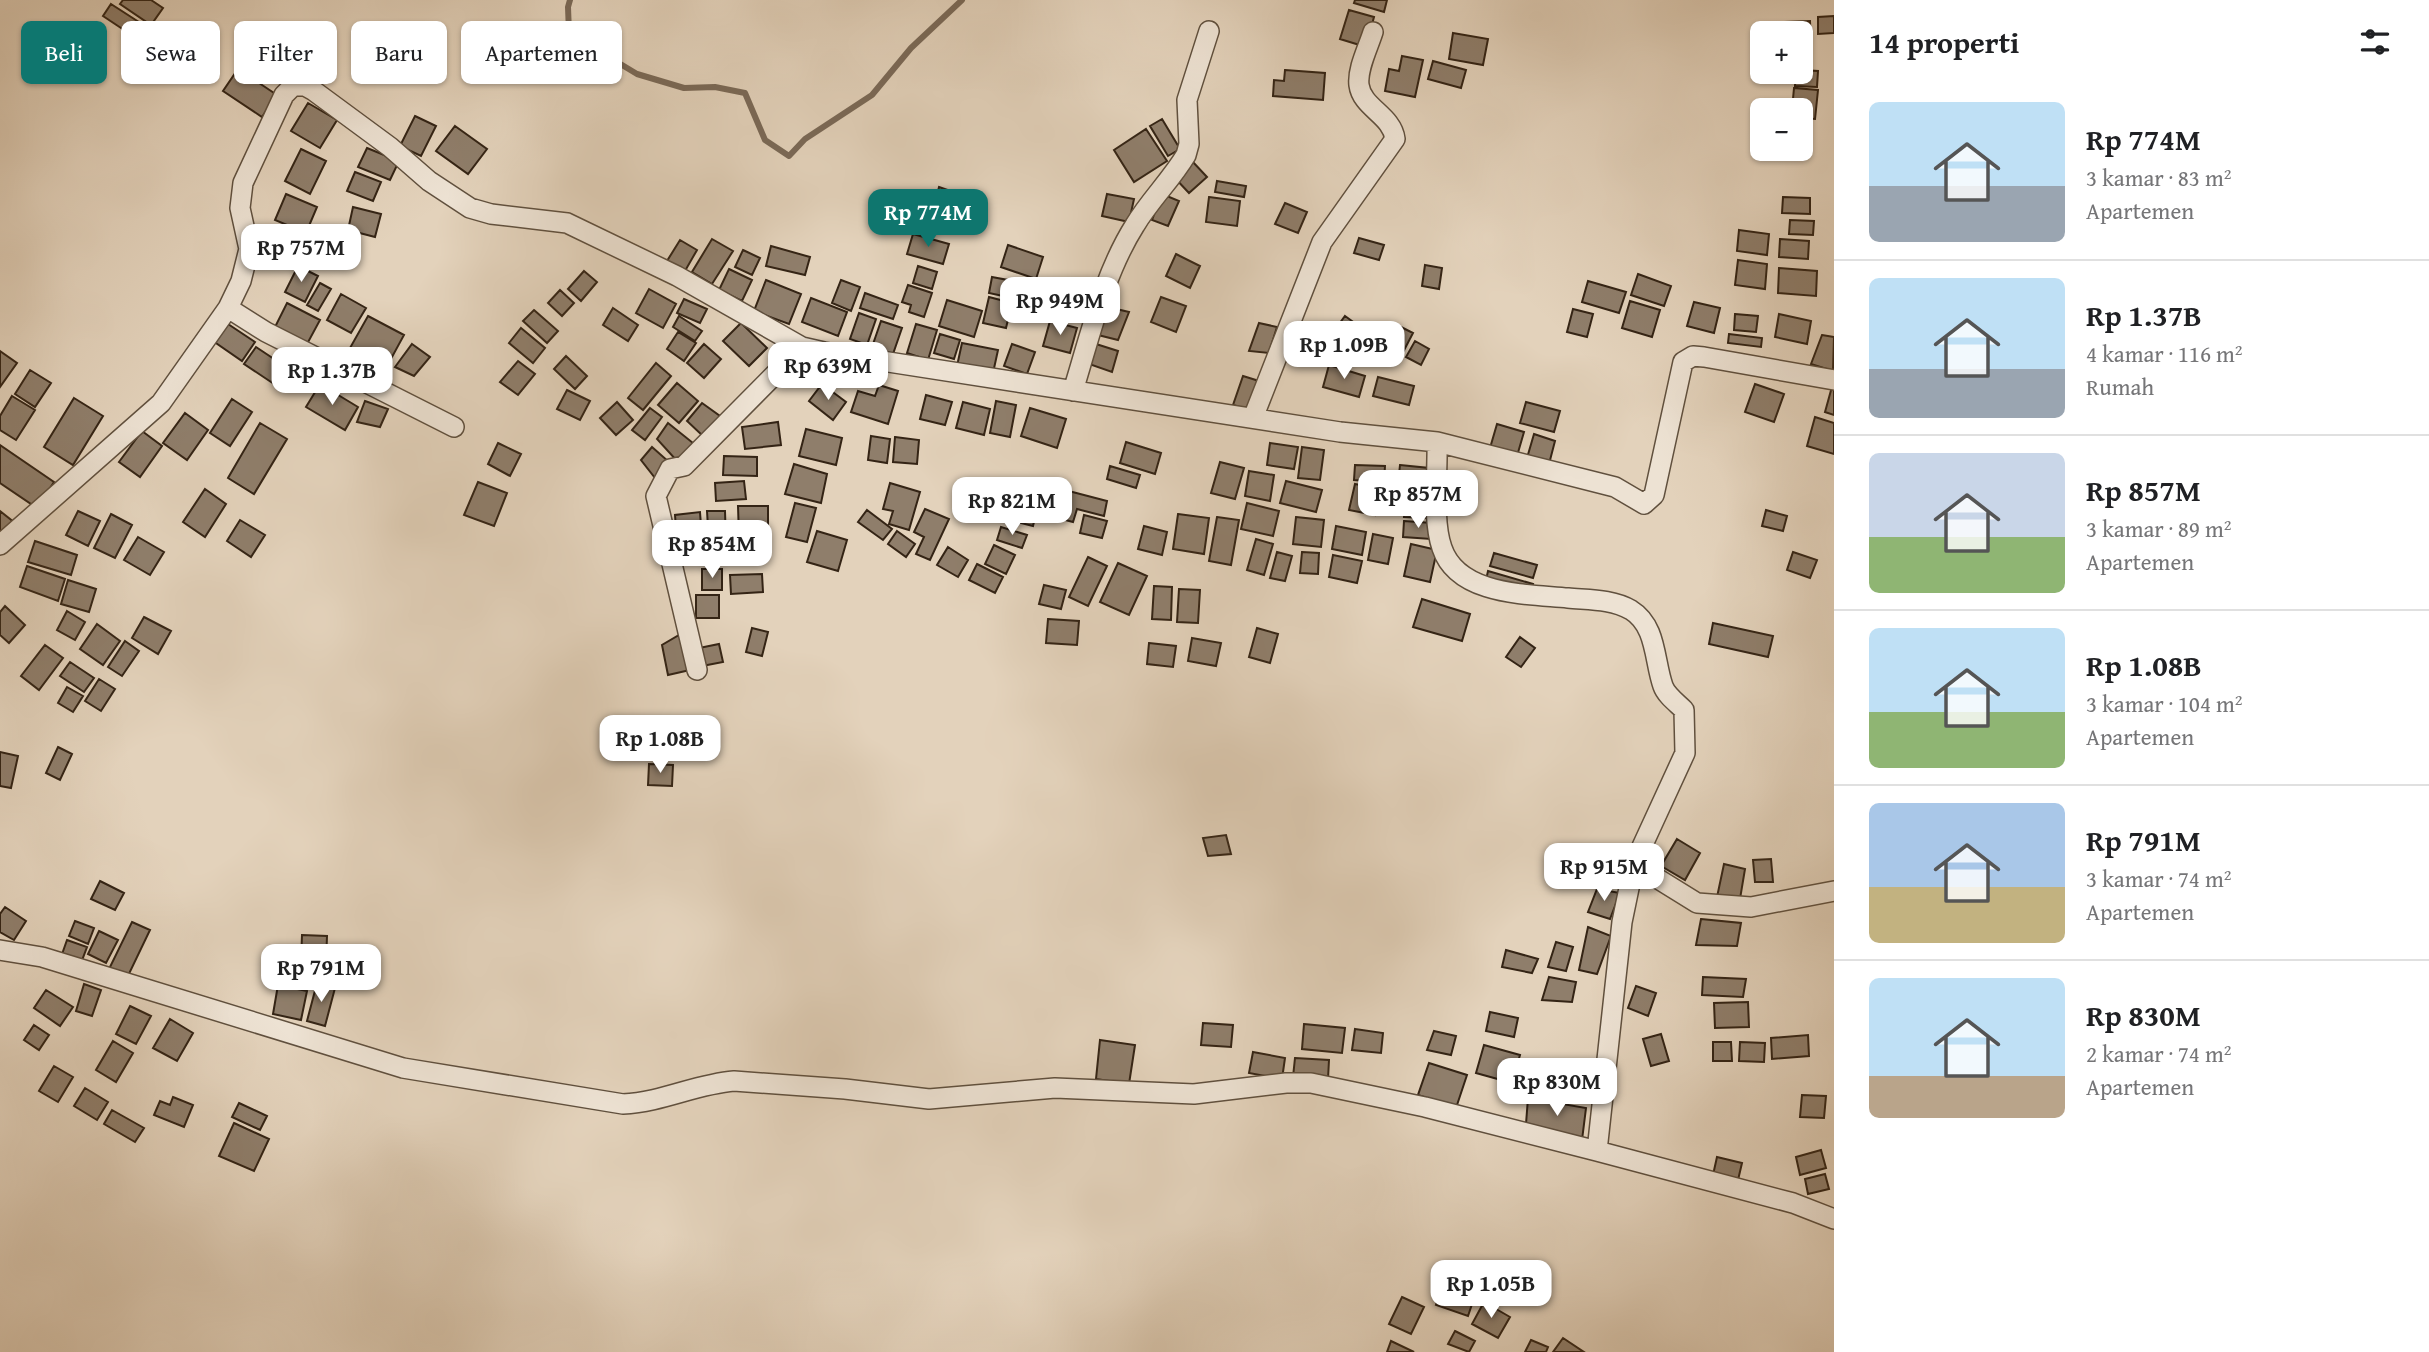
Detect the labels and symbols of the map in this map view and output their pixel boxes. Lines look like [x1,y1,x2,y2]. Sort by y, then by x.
pin: Rp 774M [863,190,993,249]
pin: Rp 757M [236,224,366,284]
pin: Rp 949M [995,278,1125,337]
pin: Rp 1.09B [1272,322,1416,381]
pin: Rp 639M [763,342,893,402]
pin: Rp 1.37B [260,348,404,407]
pin: Rp 857M [1353,470,1483,530]
pin: Rp 821M [947,477,1077,537]
pin: Rp 854M [647,520,777,580]
pin: Rp 1.08B [588,716,732,775]
pin: Rp 915M [1539,844,1669,903]
pin: Rp 791M [256,944,386,1004]
pin: Rp 830M [1492,1058,1622,1118]
pin: Rp 1.05B [1419,1260,1563,1320]

